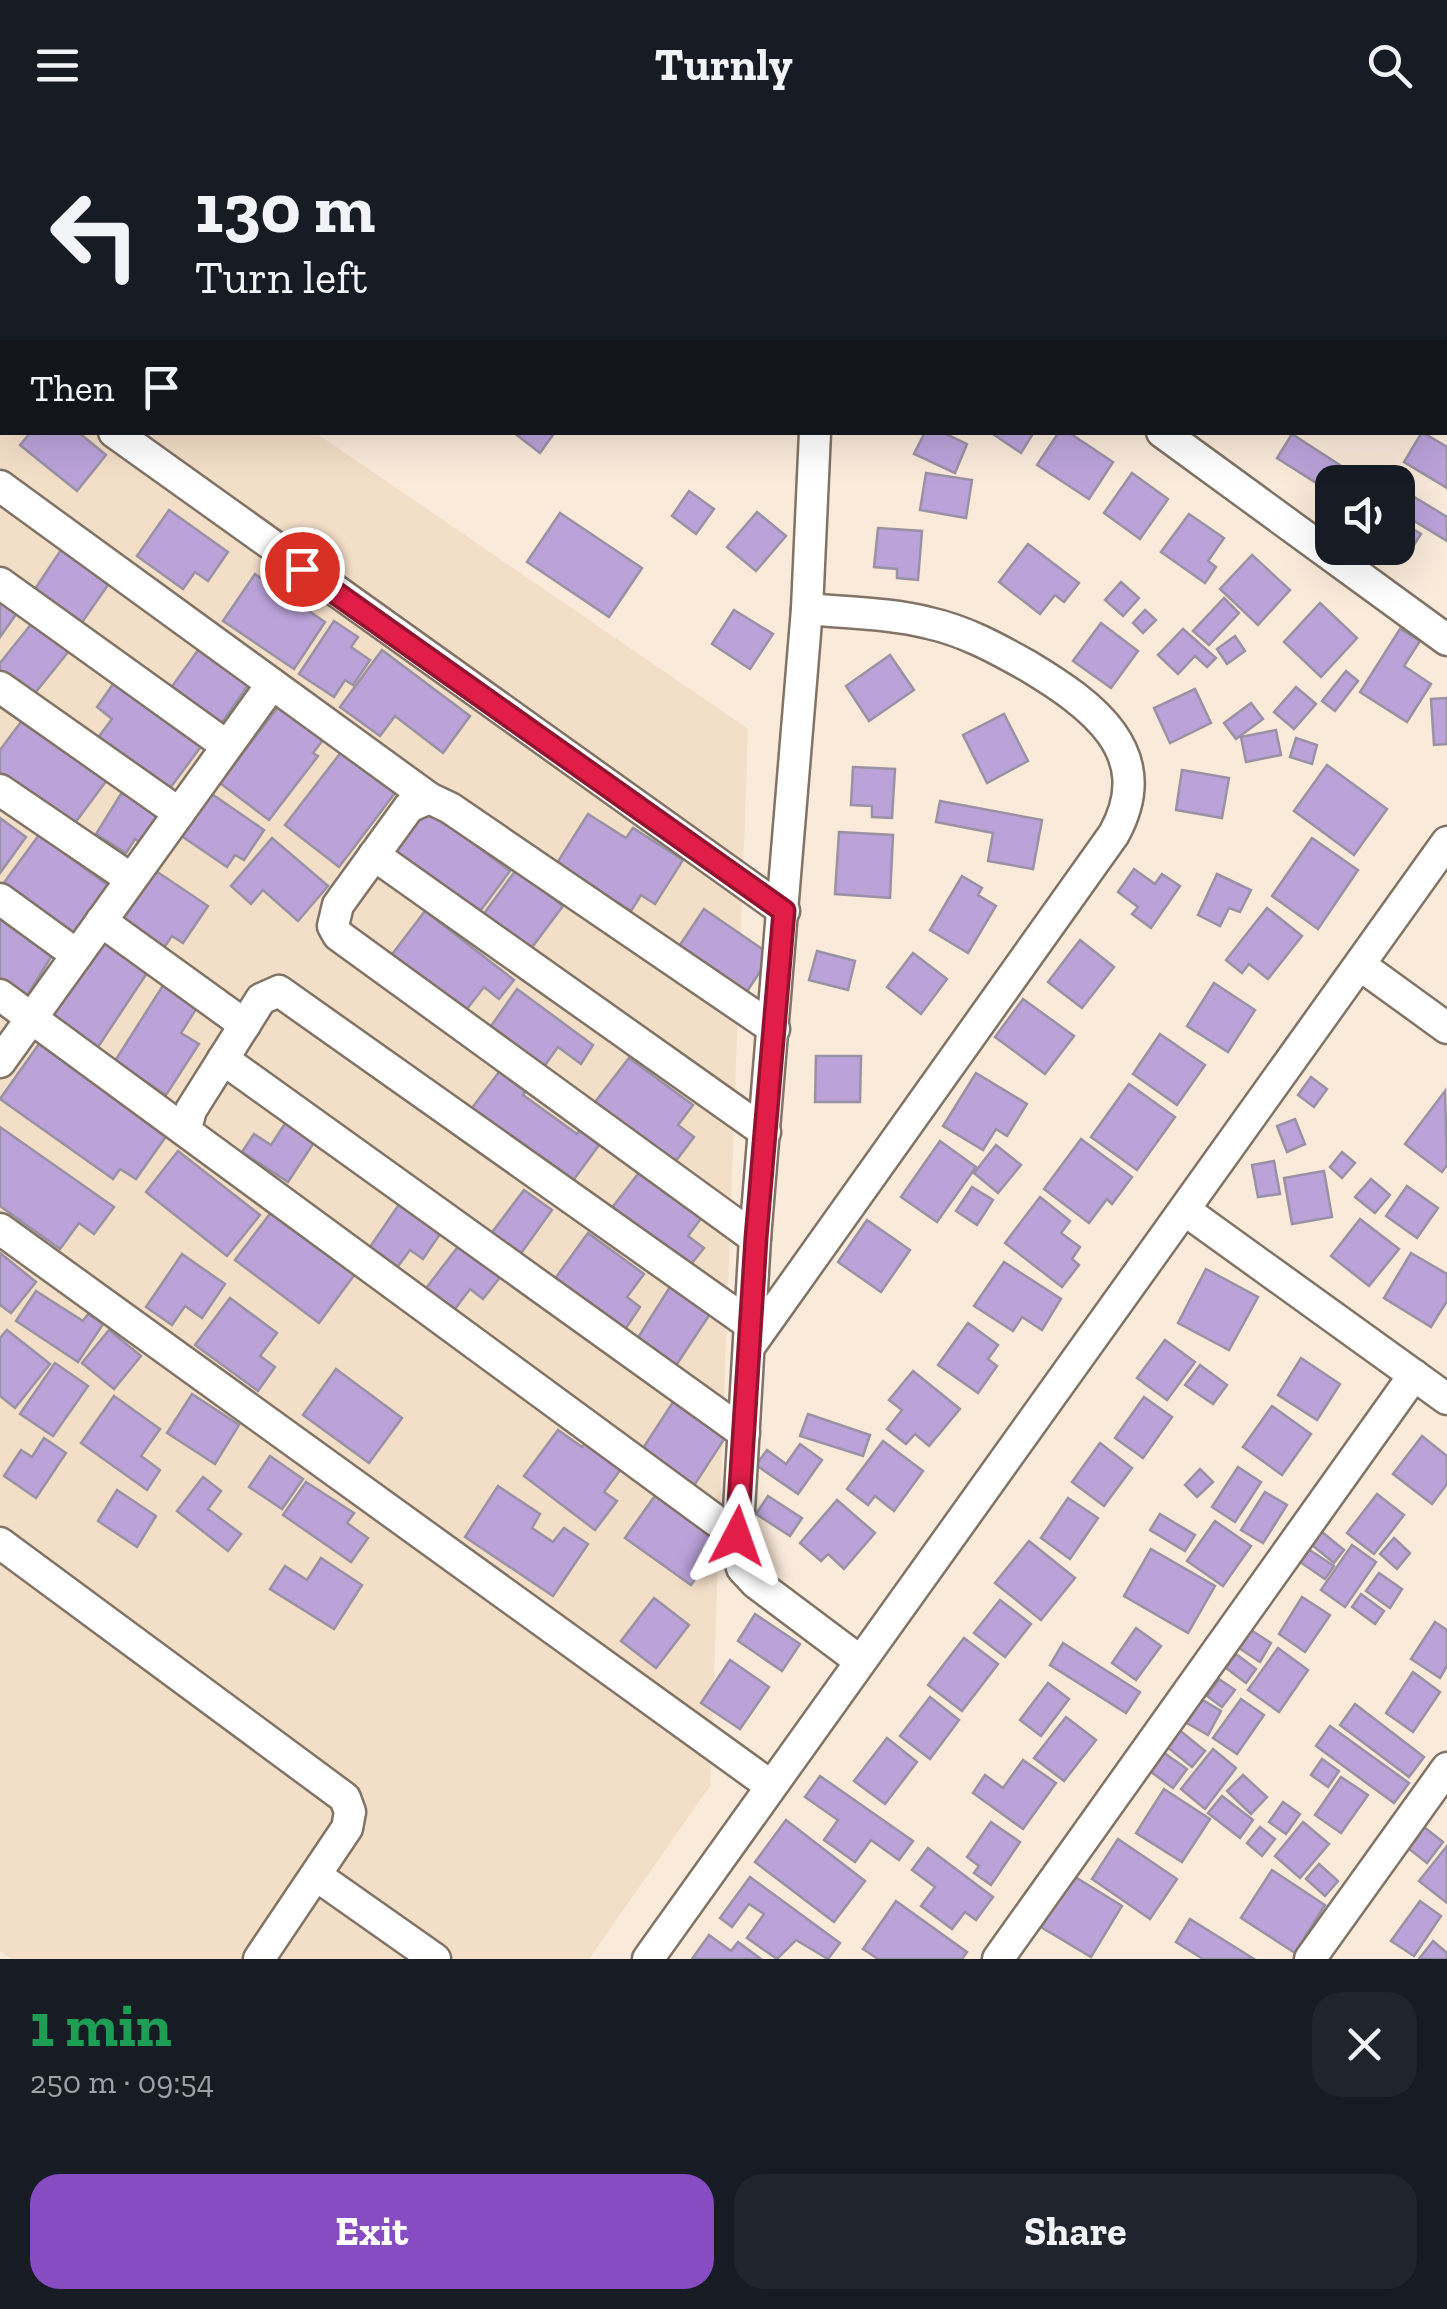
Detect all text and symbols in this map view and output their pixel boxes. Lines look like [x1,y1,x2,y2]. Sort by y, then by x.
icon: menu [30,38,85,93]
text: Turnly [654,38,793,92]
icon: search [1362,38,1417,93]
text: 130 m [195,166,375,250]
icon: left [30,170,160,300]
text: Turn left [195,251,367,305]
icon: arrive [134,360,189,415]
text: Then [30,365,114,411]
map controls [1315,465,1415,565]
button: sound [1315,465,1415,565]
pin [260,527,345,612]
icon: arrive [275,542,330,597]
position arrow [685,1484,789,1588]
text: 1 min [30,1989,172,2061]
button: close [1312,1992,1417,2097]
text: 250 m · 09:54 [30,2063,214,2101]
button: Exit [30,2174,714,2289]
button: Share [734,2174,1417,2289]

